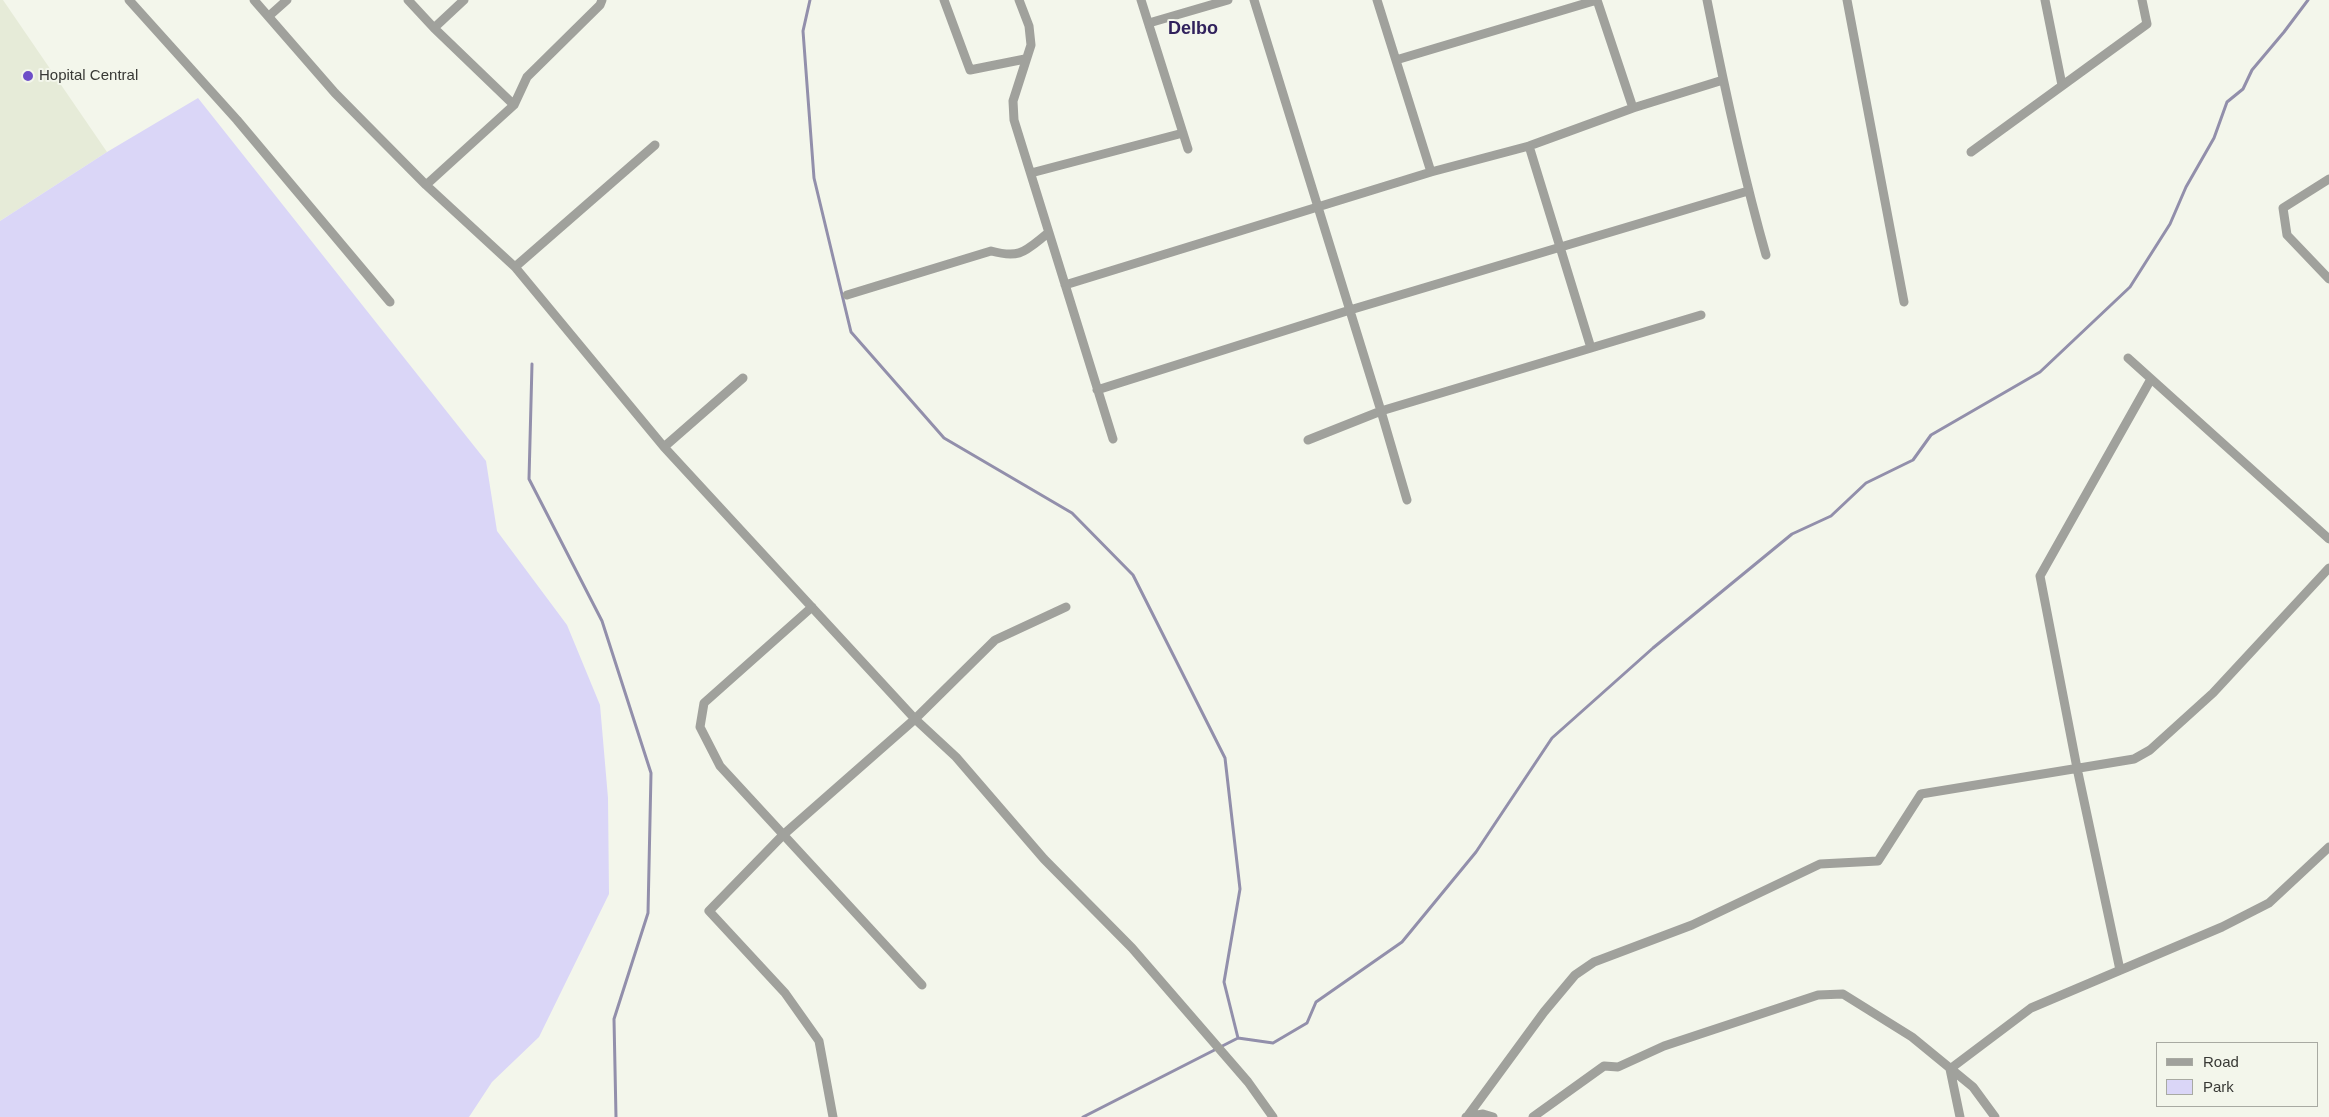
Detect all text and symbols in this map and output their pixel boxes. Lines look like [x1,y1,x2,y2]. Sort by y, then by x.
district label: Delbo [1168,18,1218,40]
place label: Hopital Central [39,67,138,85]
marker: Hopital Central [21,69,35,83]
legend [2156,1042,2319,1107]
text: Road [2203,1053,2239,1070]
text: Park [2203,1078,2234,1095]

